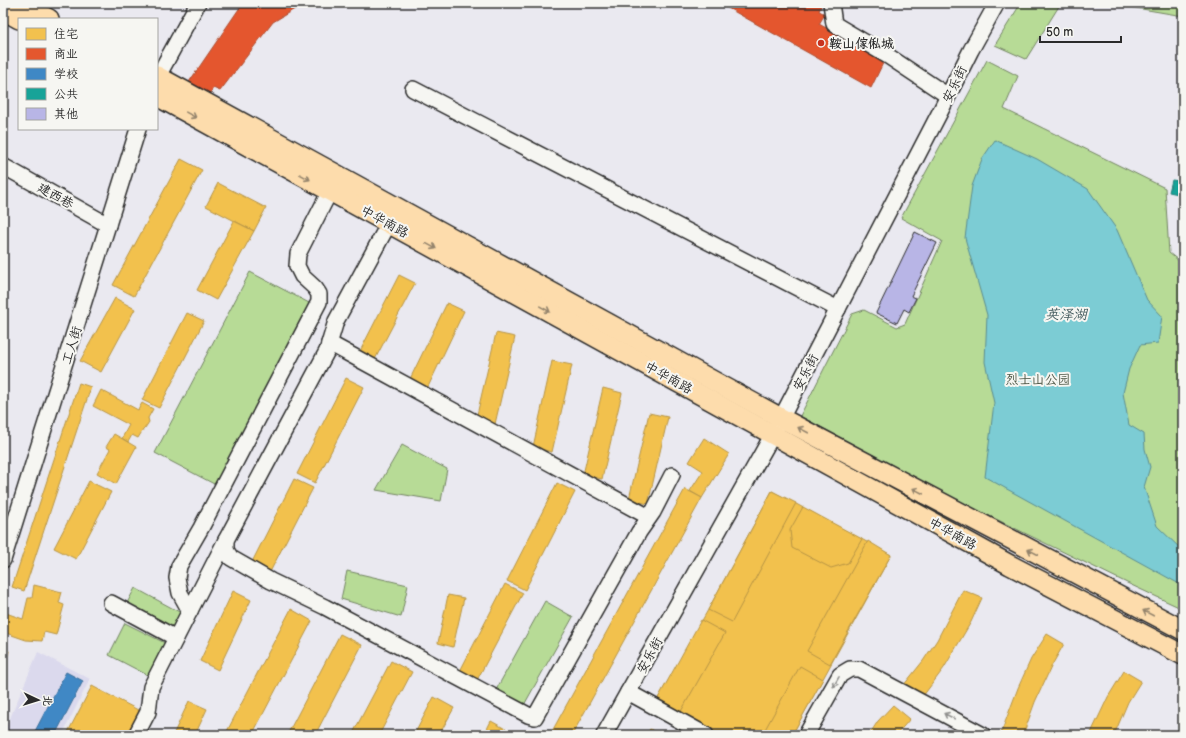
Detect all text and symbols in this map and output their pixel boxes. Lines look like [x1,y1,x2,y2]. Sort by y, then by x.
legend [18,18,158,130]
scale bar [1040,18,1121,44]
text: 50 m [1046,25,1073,40]
text: 住宅 [54,27,78,42]
place label: 鞍山傢俬城 [829,36,894,52]
marker: 鞍山傢俬城 [816,38,826,48]
text: 商业 [54,47,78,62]
street label: 安乐街 [939,63,971,105]
text: 学校 [54,67,78,82]
text: 公共 [54,87,78,102]
text: 其他 [54,107,78,122]
one-way arrow [185,111,197,119]
one-way arrow [299,174,311,181]
street label: 建西巷 [35,179,76,212]
street label: 中华南路 [358,202,411,241]
one-way arrow [425,243,437,251]
one-way arrow [539,306,551,313]
water label: 英泽湖 [1045,306,1089,323]
street label: 工人街 [59,324,85,366]
street label: 安乐街 [790,351,822,393]
street label: 中华南路 [642,358,695,397]
park label: 烈士山公园 [1005,372,1071,388]
one-way arrow [798,426,810,433]
one-way arrow [913,487,925,494]
street label: 中华南路 [926,514,979,553]
one-way arrow [1027,547,1039,555]
one-way arrow [1142,608,1154,616]
street label: 安乐街 [633,635,666,676]
one-way arrow [832,676,839,688]
north arrow [18,680,58,720]
text: 北 [41,695,54,707]
one-way arrow [943,712,955,720]

